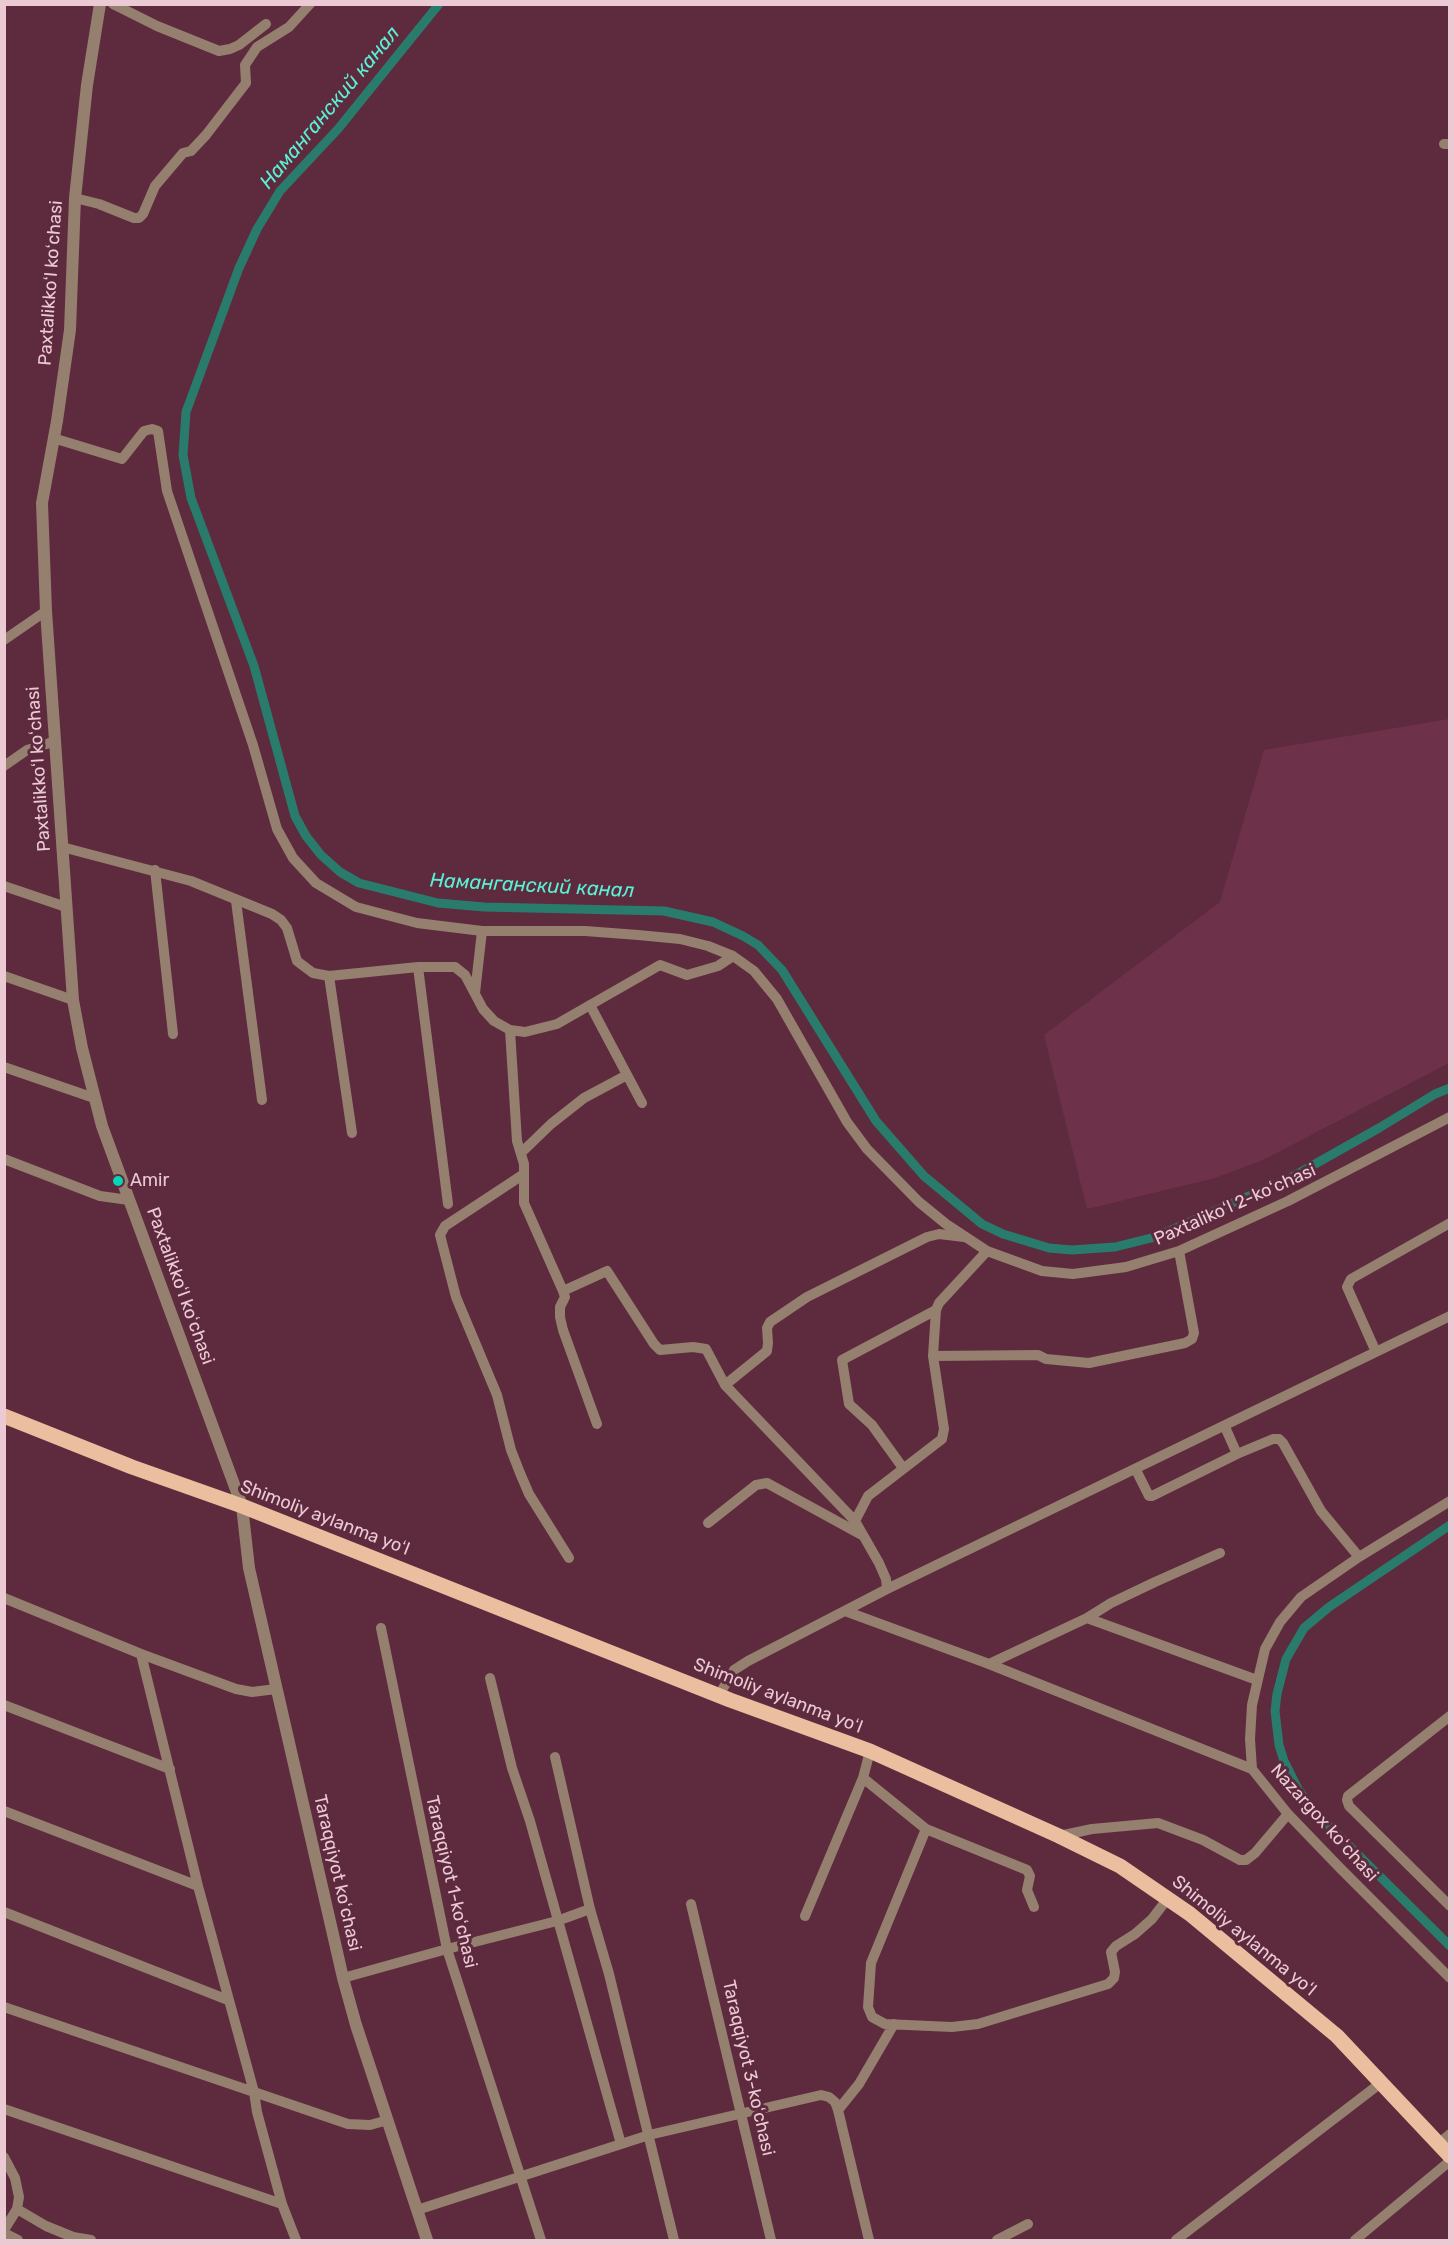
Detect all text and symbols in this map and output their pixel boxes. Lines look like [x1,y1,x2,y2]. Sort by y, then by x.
water label: Наманганский канал [255,22,405,194]
street label: Paxtalikkoʻl koʻchasi [34,200,68,366]
street label: Paxtalikkoʻl koʻchasi [22,686,56,852]
water label: Наманганский канал [429,869,635,903]
street label: Paxtalikoʻl 2-koʻchasi [1151,1160,1319,1250]
place label: Amir [130,1170,169,1192]
marker: Amir [111,1174,125,1188]
street label: Paxtalikkoʻl koʻchasi [142,1205,218,1367]
street label: Shimoliy aylanma yoʻl [237,1476,413,1560]
street label: Shimoliy aylanma yoʻl [690,1654,866,1738]
street label: Nazargox koʻchasi [1266,1760,1382,1886]
street label: Taraqqiyot koʻchasi [308,1793,366,1953]
street label: Taraqqiyot 1-koʻchasi [421,1794,481,1970]
street label: Shimoliy aylanma yoʻl [1167,1871,1321,2001]
street label: Taraqqiyot 3-koʻchasi [717,1978,779,2158]

